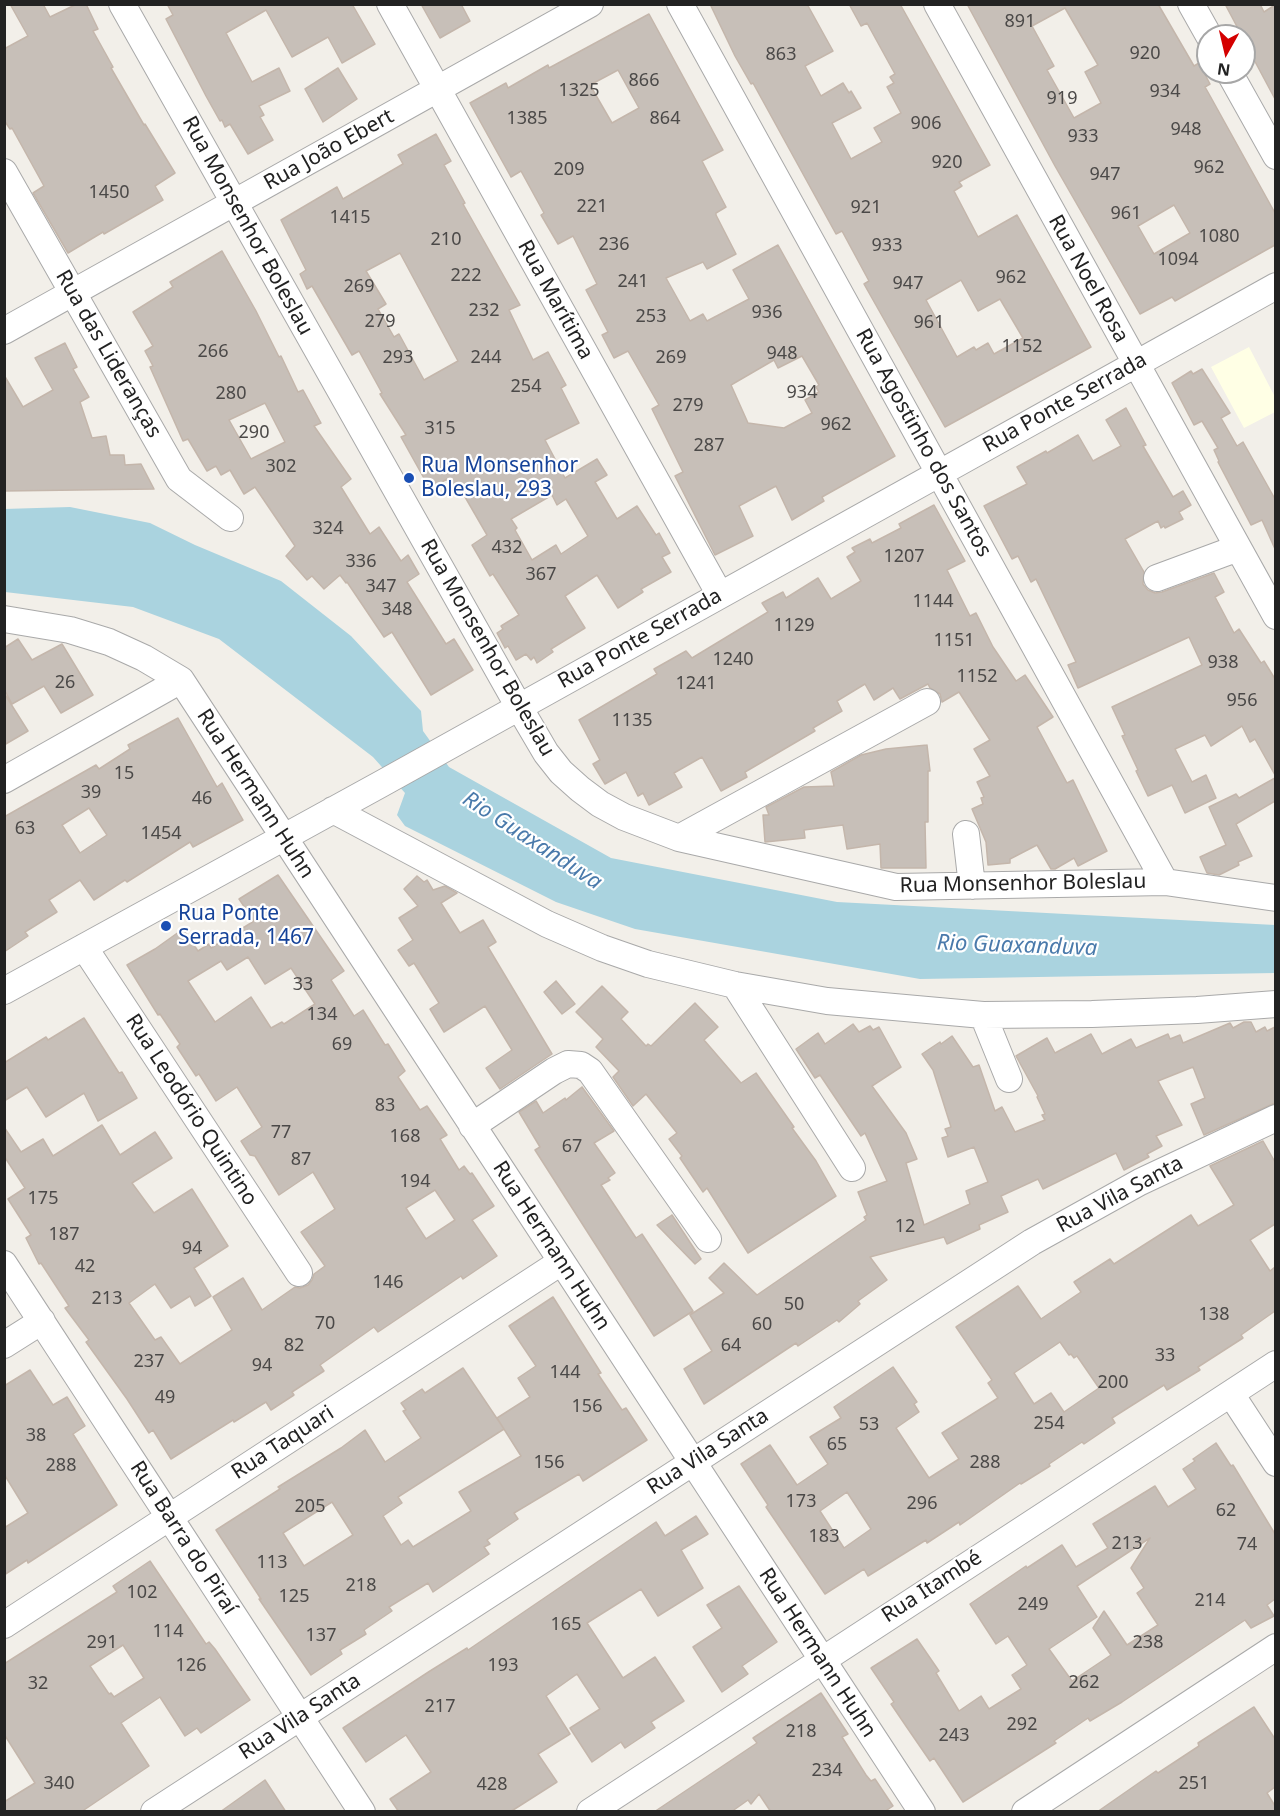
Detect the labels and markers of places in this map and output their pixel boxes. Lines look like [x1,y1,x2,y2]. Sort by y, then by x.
place label: Rua Monsenhor Boleslau, 293 [421,453,578,503]
marker: Rua Monsenhor Boleslau, 293 [402,471,416,485]
place label: Rua Ponte Serrada, 1467 [178,901,314,951]
marker: Rua Ponte Serrada, 1467 [159,919,173,933]

